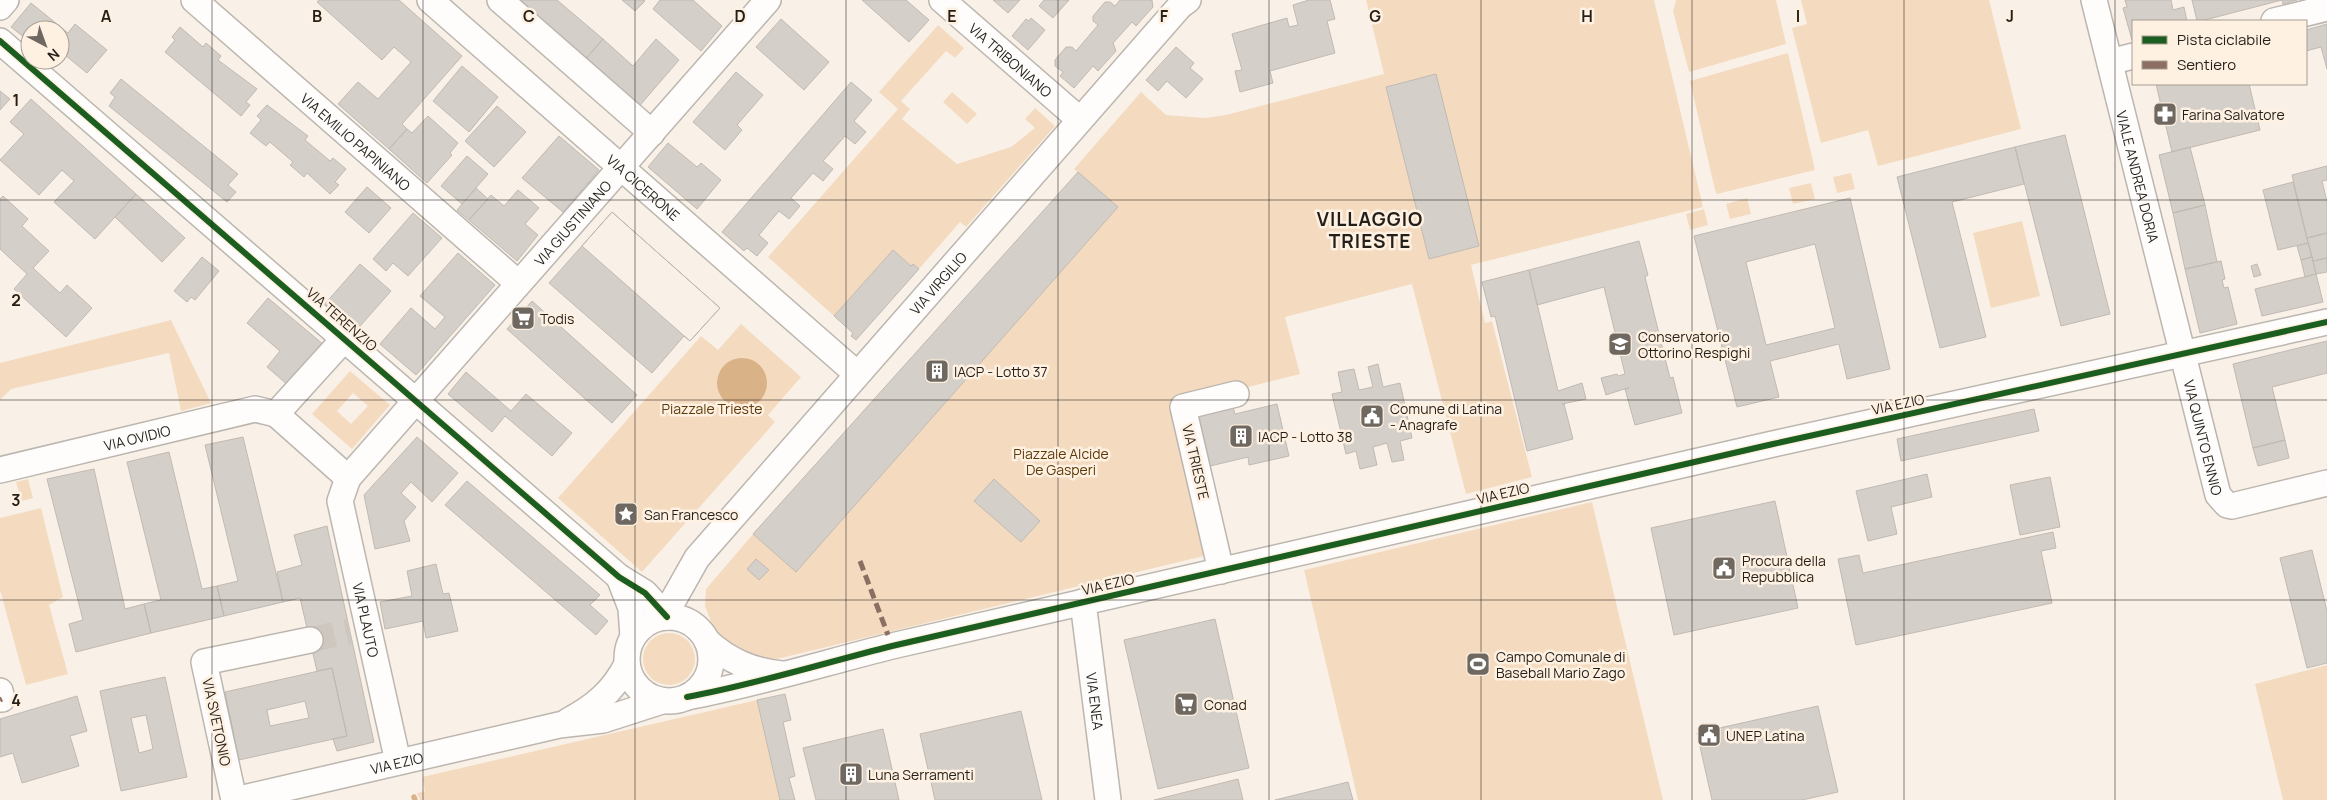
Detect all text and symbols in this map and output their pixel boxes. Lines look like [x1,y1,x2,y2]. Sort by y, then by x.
text: A [101,5,112,27]
text: B [312,5,322,27]
text: C [523,5,535,27]
text: D [734,5,746,27]
text: E [947,5,957,27]
text: F [1160,5,1169,27]
text: G [1369,5,1381,27]
text: H [1581,5,1593,27]
text: I [1796,5,1800,27]
text: J [2006,5,2014,27]
street label: VIA TRIBONIANO [965,18,1056,101]
north arrow [20,20,70,70]
legend [2132,20,2307,85]
text: Pista ciclabile [2177,29,2271,50]
text: N [44,45,64,66]
text: Sentiero [2177,54,2236,75]
street label: VIA EMILIO PAPINIANO [297,88,415,195]
text: 1 [12,89,20,111]
pharmacy icon: Farina Salvatore [2152,101,2178,127]
place label: Farina Salvatore [2182,105,2285,124]
street label: VIALE ANDREA DORIA [2113,109,2164,245]
street label: VIA CICERONE [603,150,684,224]
street label: VIA GIUSTINIANO [530,176,615,269]
district label: VILLAGGIO TRIESTE [1317,206,1423,254]
street label: VIA VIRGILIO [905,247,970,318]
street label: VIA TERENZIO [303,283,381,355]
text: 2 [11,289,21,311]
supermarket icon: Todis [510,305,536,331]
place label: Todis [540,309,574,328]
place label: Conservatorio Ottorino Respighi [1638,327,1750,362]
school or university icon: Conservatorio Ottorino Respighi [1607,331,1633,357]
building icon: IACP - Lotto 37 [924,358,950,384]
place label: IACP - Lotto 37 [954,362,1047,381]
street label: VIA QUINTO ENNIO [2180,378,2227,497]
street label: VIA EZIO [1870,389,1926,419]
park label: Piazzale Trieste [662,399,762,418]
place label: Comune di Latina - Anagrafe [1390,399,1502,434]
public building icon: Comune di Latina - Anagrafe [1359,403,1385,429]
street label: VIA OVIDIO [102,420,172,454]
street label: VIA TRIESTE [1178,423,1214,501]
building icon: IACP - Lotto 38 [1228,423,1254,449]
place label: IACP - Lotto 38 [1258,427,1353,446]
park label: Piazzale Alcide De Gasperi [1013,444,1109,479]
street label: VIA EZIO [1475,478,1531,508]
text: 3 [11,489,21,511]
place icon: San Francesco [613,501,639,527]
place label: San Francesco [644,505,738,524]
place label: Procura della Repubblica [1742,551,1826,586]
public building icon: Procura della Repubblica [1711,555,1737,581]
street label: VIA EZIO [1080,569,1136,599]
street label: VIA PLAUTO [349,581,384,659]
place label: Campo Comunale di Baseball Mario Zago [1496,647,1625,682]
sports icon: Campo Comunale di Baseball Mario Zago [1465,651,1491,677]
street label: VIA ENEA [1082,671,1109,731]
street label: VIA SVETONIO [198,676,236,768]
text: 4 [11,689,21,711]
supermarket icon: Conad [1173,691,1199,717]
place label: Conad [1204,695,1247,714]
public building icon: UNEP Latina [1696,722,1722,748]
place label: UNEP Latina [1726,726,1805,745]
street label: VIA EZIO [369,747,425,778]
building icon: Luna Serramenti [838,761,864,787]
place label: Luna Serramenti [868,765,974,784]

